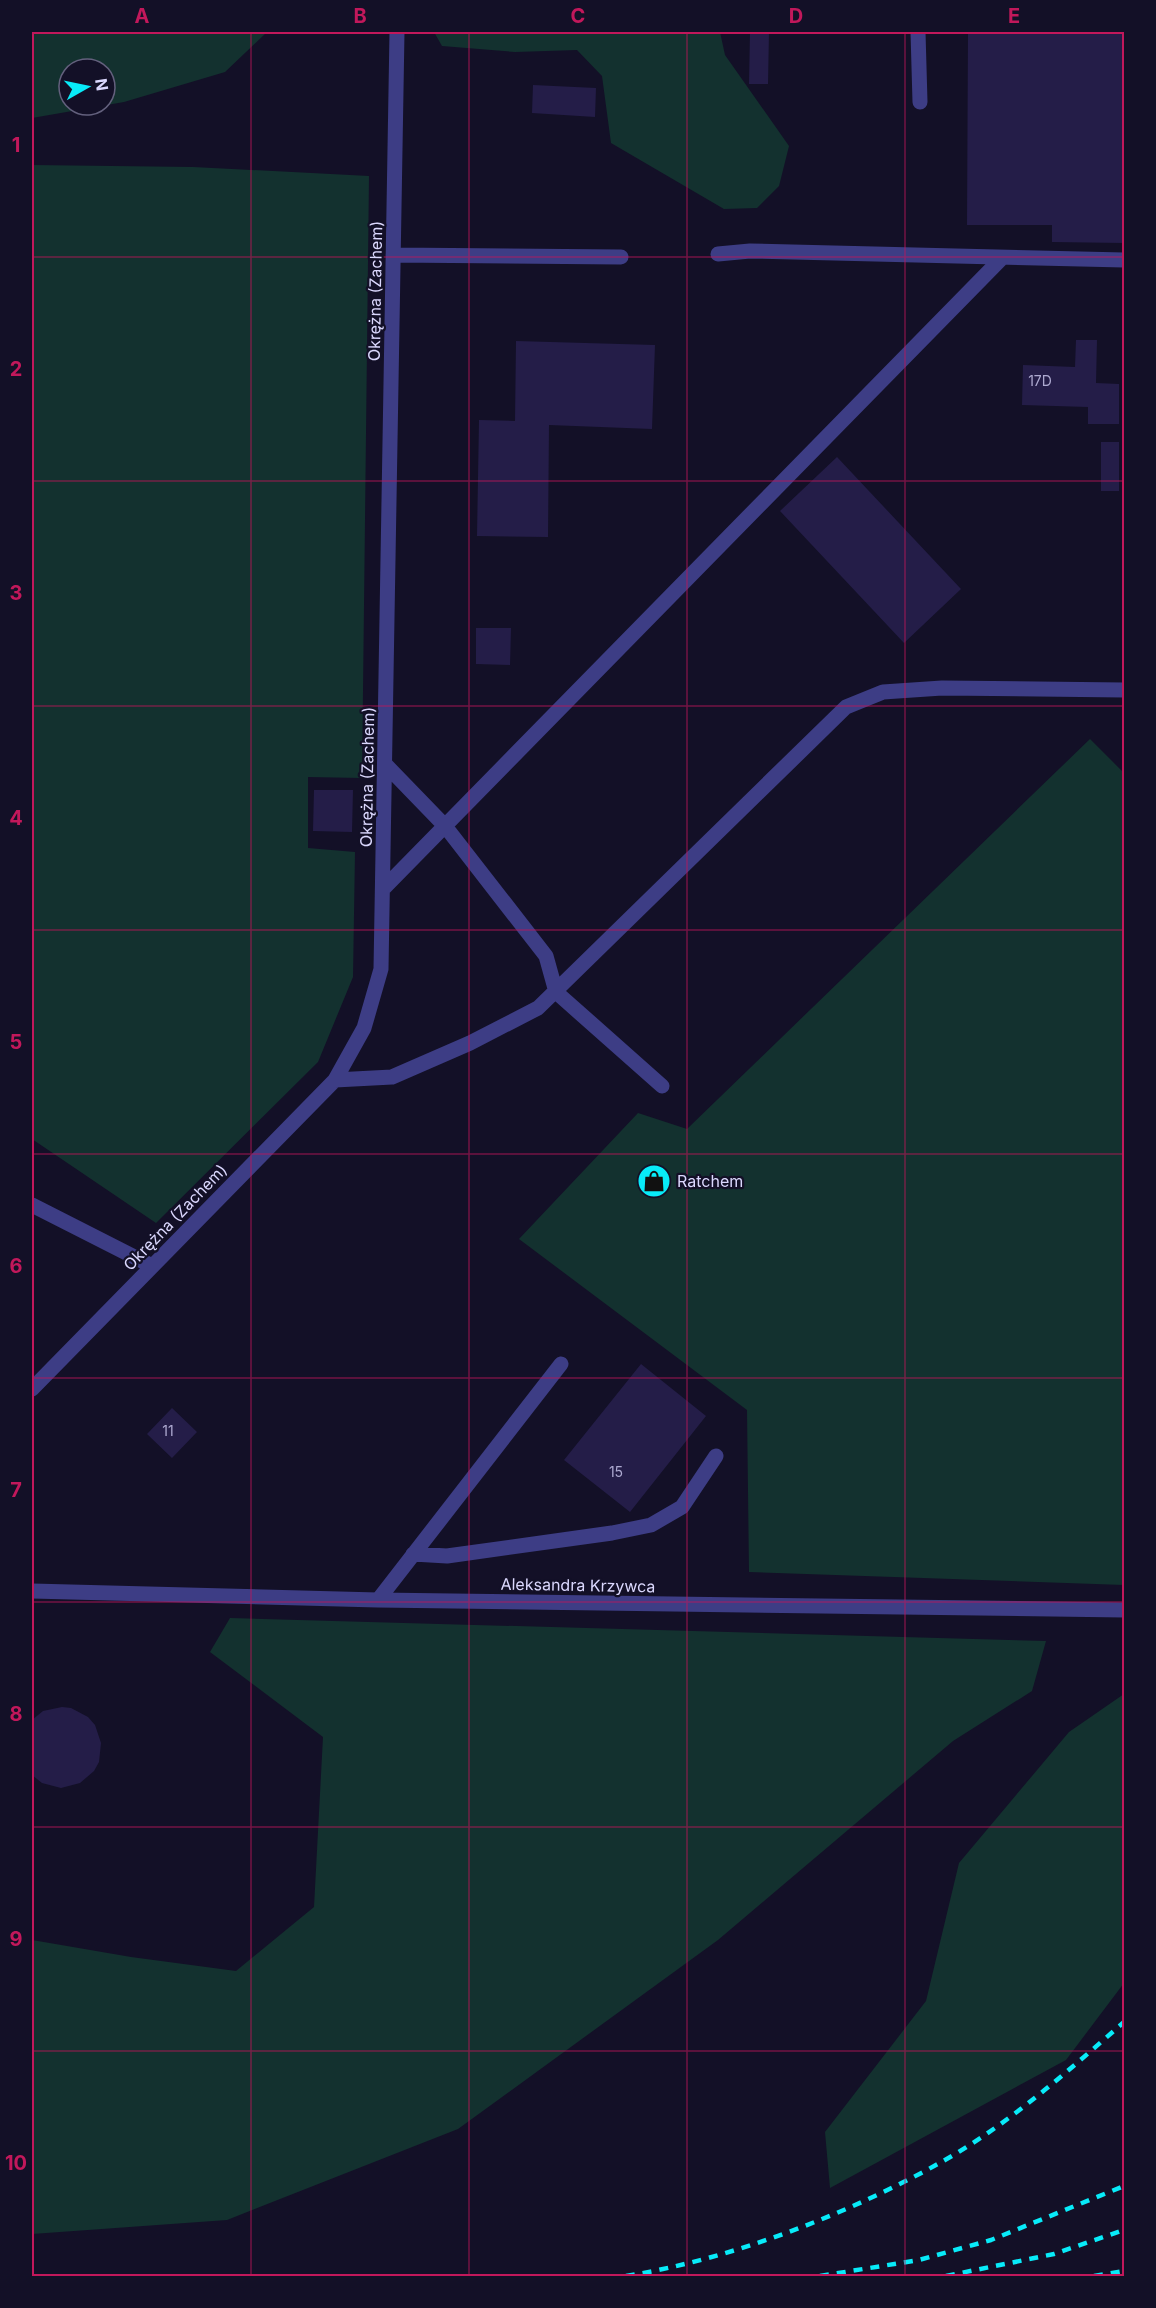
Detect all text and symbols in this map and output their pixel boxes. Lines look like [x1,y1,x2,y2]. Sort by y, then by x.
text: A [135,4,150,28]
text: B [353,4,367,28]
text: C [571,4,585,28]
text: D [789,4,803,28]
text: E [1008,4,1020,28]
north arrow [57,57,117,117]
text: N [91,77,113,92]
text: 1 [12,133,20,157]
street label: Okrężna (Zachem) [364,221,386,361]
text: 2 [10,357,22,381]
house number: 17D [1028,372,1052,389]
text: 3 [10,581,22,605]
street label: Okrężna (Zachem) [356,707,378,847]
text: 4 [9,806,23,830]
text: 5 [10,1030,22,1054]
street label: Okrężna (Zachem) [119,1160,231,1274]
shop icon: Ratchem [636,1163,672,1199]
place label: Ratchem [677,1171,743,1191]
text: 6 [10,1254,23,1278]
house number: 11 [162,1422,174,1439]
house number: 15 [609,1463,623,1480]
text: 7 [10,1478,22,1502]
street label: Aleksandra Krzywca [500,1574,656,1596]
text: 8 [9,1702,23,1726]
text: 9 [10,1927,23,1951]
text: 10 [5,2151,27,2175]

